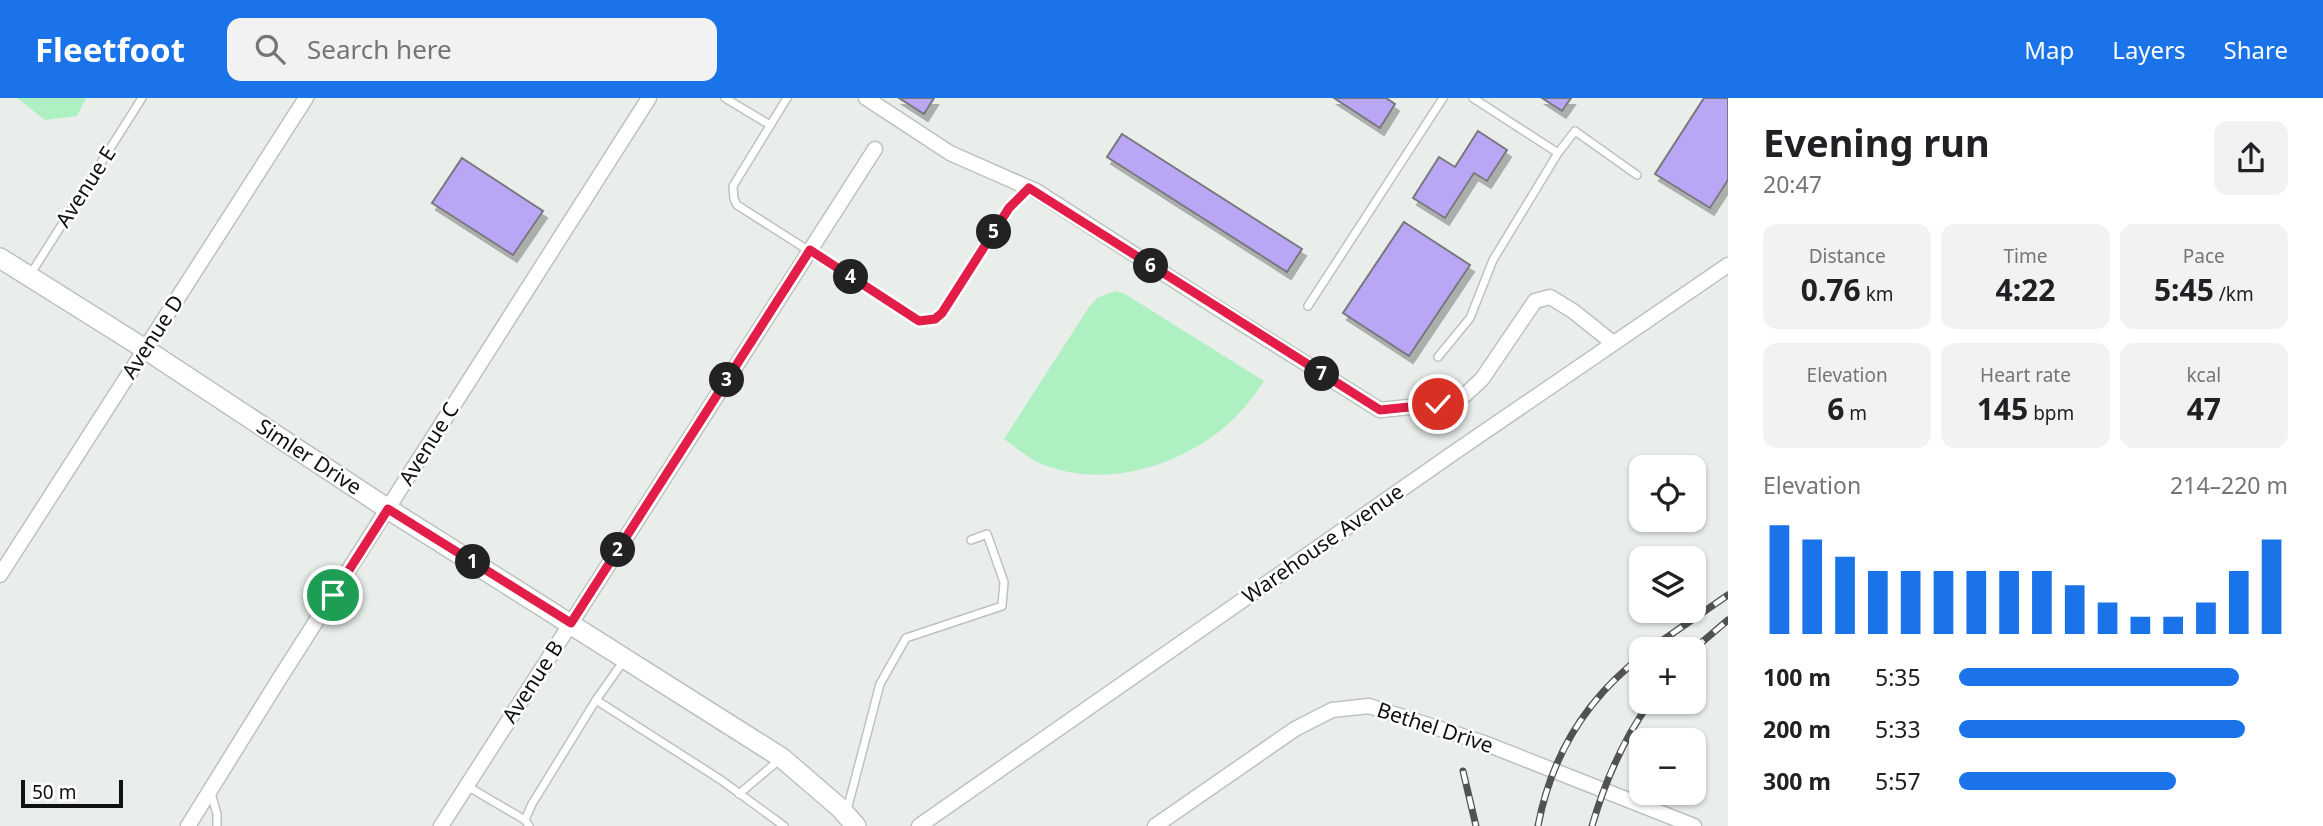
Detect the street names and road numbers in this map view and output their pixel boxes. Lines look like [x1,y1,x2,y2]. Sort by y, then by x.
street label: Avenue E [49,141,122,232]
street label: Avenue D [115,289,190,384]
street label: Avenue C [392,397,465,490]
street label: Simler Drive [252,412,367,501]
street label: Warehouse Avenue [1236,477,1409,609]
street label: Avenue B [495,635,569,728]
street label: Bethel Drive [1374,695,1497,759]

